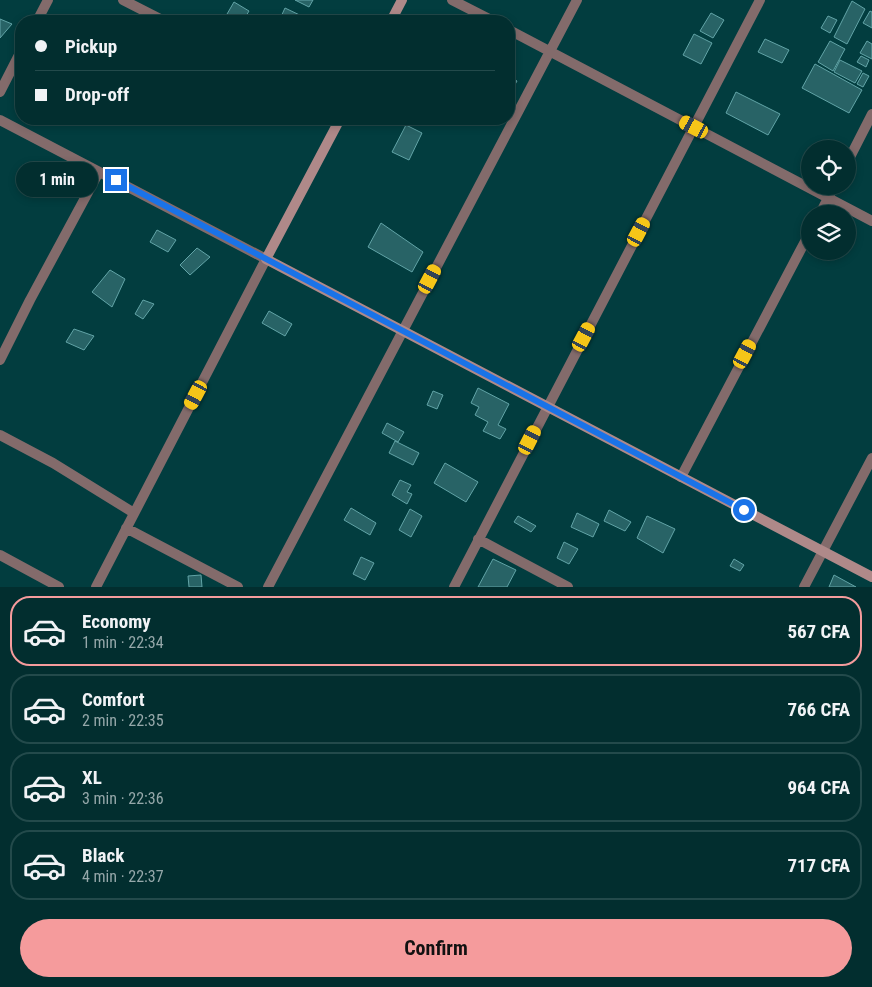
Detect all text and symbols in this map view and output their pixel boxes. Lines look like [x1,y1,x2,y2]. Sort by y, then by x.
text: Pickup [65,35,117,58]
text: Drop-off [65,83,129,106]
car [677,113,710,141]
map controls [801,140,856,260]
button: locate [801,140,856,195]
callout: 1 min [16,162,98,198]
route end [105,169,127,191]
text: 1 min [39,170,75,189]
button: layers [801,205,856,260]
car [625,215,652,249]
car [416,262,443,296]
car [570,320,597,354]
car [731,337,758,371]
car [182,378,209,412]
car [516,423,543,457]
route start [733,499,755,521]
icon: car [22,609,67,654]
text: Economy [82,610,151,633]
text: 567 CFA [787,620,850,643]
text: 1 min · 22:34 [82,633,164,652]
icon: car [22,687,67,732]
text: Comfort [82,688,145,711]
text: 766 CFA [787,698,850,721]
text: 2 min · 22:35 [82,711,164,730]
icon: car [22,765,67,810]
text: XL [82,766,102,789]
text: 964 CFA [787,776,850,799]
text: 3 min · 22:36 [82,789,164,808]
icon: car [22,843,67,888]
text: Black [82,844,124,867]
text: 717 CFA [787,854,850,877]
text: 4 min · 22:37 [82,867,164,886]
button: Confirm [20,919,852,977]

